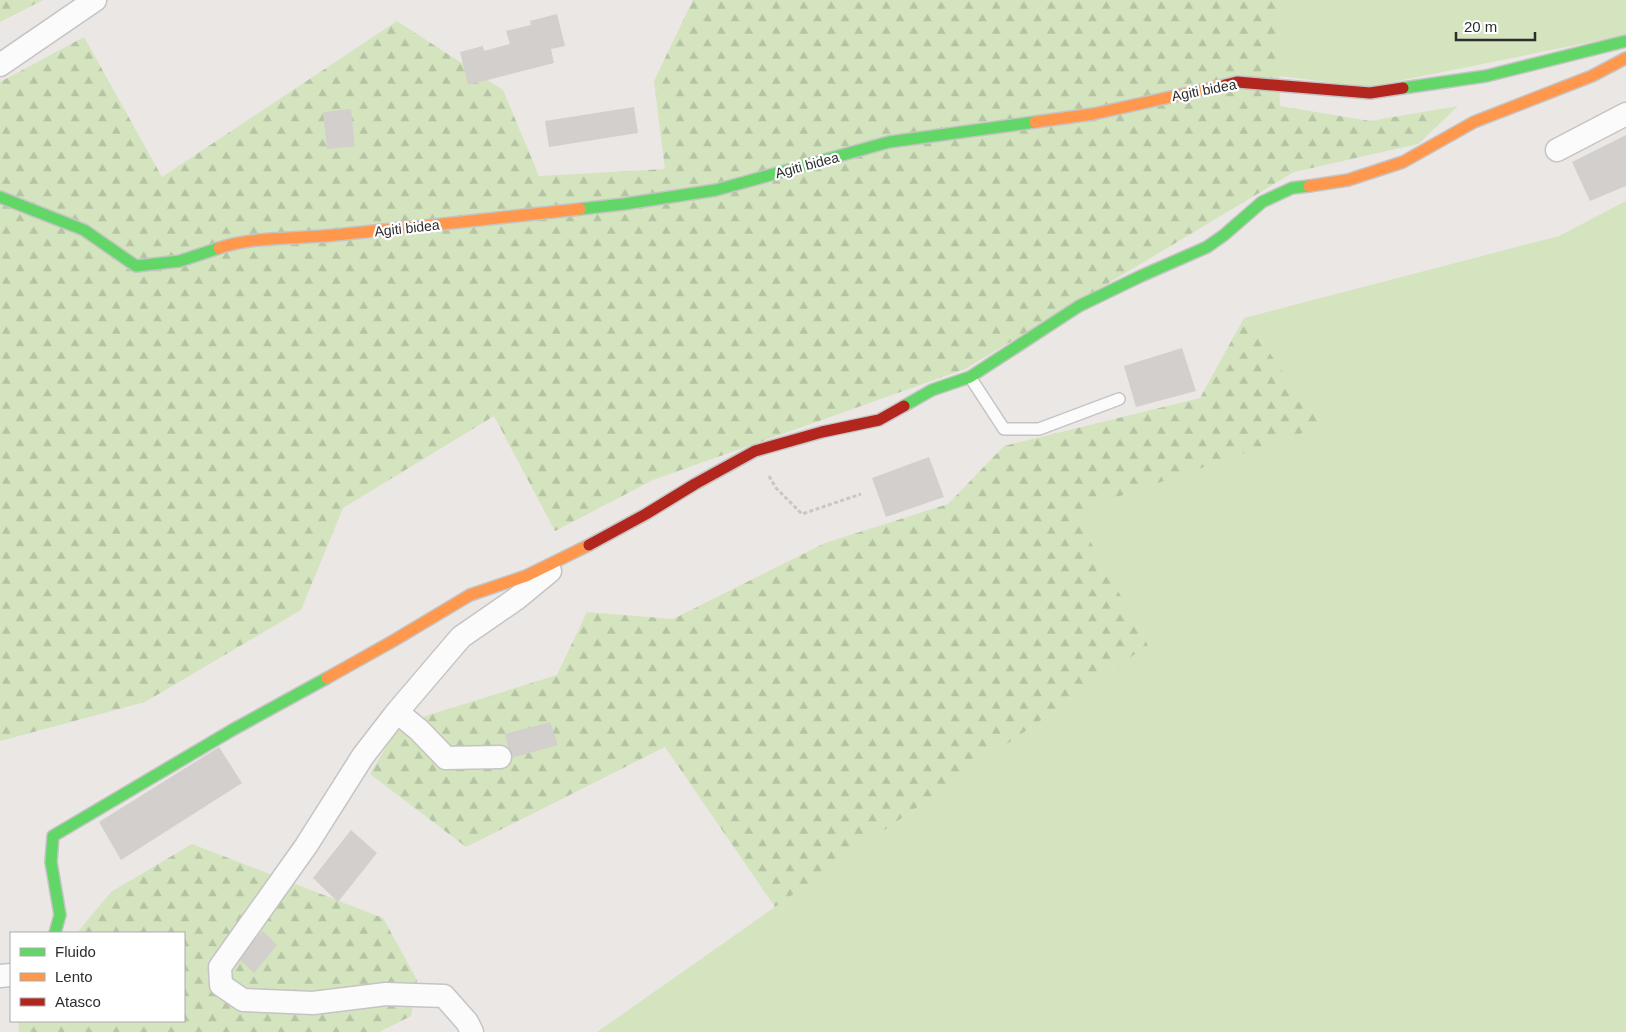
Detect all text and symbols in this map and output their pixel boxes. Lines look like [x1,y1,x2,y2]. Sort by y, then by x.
scale bar [1456,10,1535,42]
text: 20 m [1464,18,1497,35]
street label: Agiti bidea [1170,76,1238,104]
street label: Agiti bidea [773,149,841,181]
street label: Agiti bidea [374,217,441,239]
legend [10,932,185,1022]
text: Fluido [55,943,96,960]
text: Lento [55,968,93,985]
text: Atasco [55,993,101,1010]

